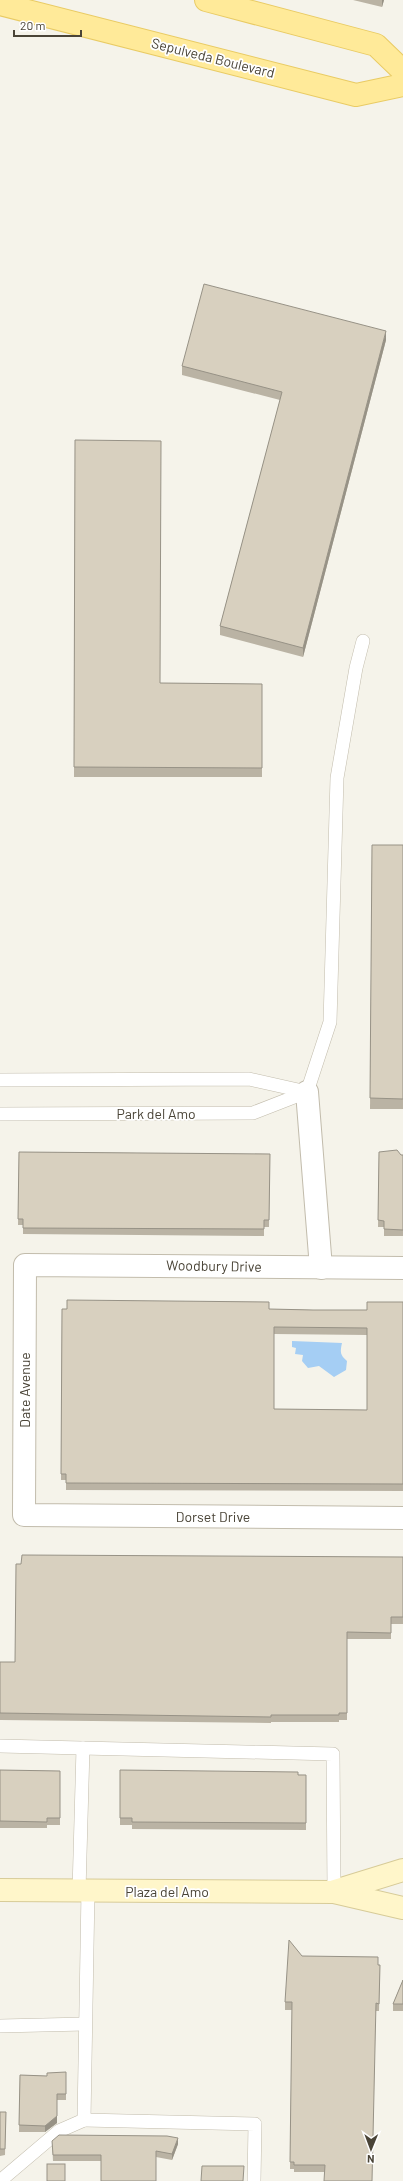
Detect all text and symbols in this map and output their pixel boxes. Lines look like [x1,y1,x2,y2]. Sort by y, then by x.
scale bar [14,12,81,38]
text: 20 m [20,18,46,32]
street label: Sepulveda Boulevard [150,34,276,81]
street label: Park del Amo [116,1105,196,1122]
street label: Woodbury Drive [166,1256,262,1275]
street label: Date Avenue [16,1352,33,1428]
street label: Dorset Drive [176,1508,250,1525]
street label: Plaza del Amo [125,1883,209,1900]
north arrow [351,2129,391,2169]
text: N [367,2153,375,2166]

